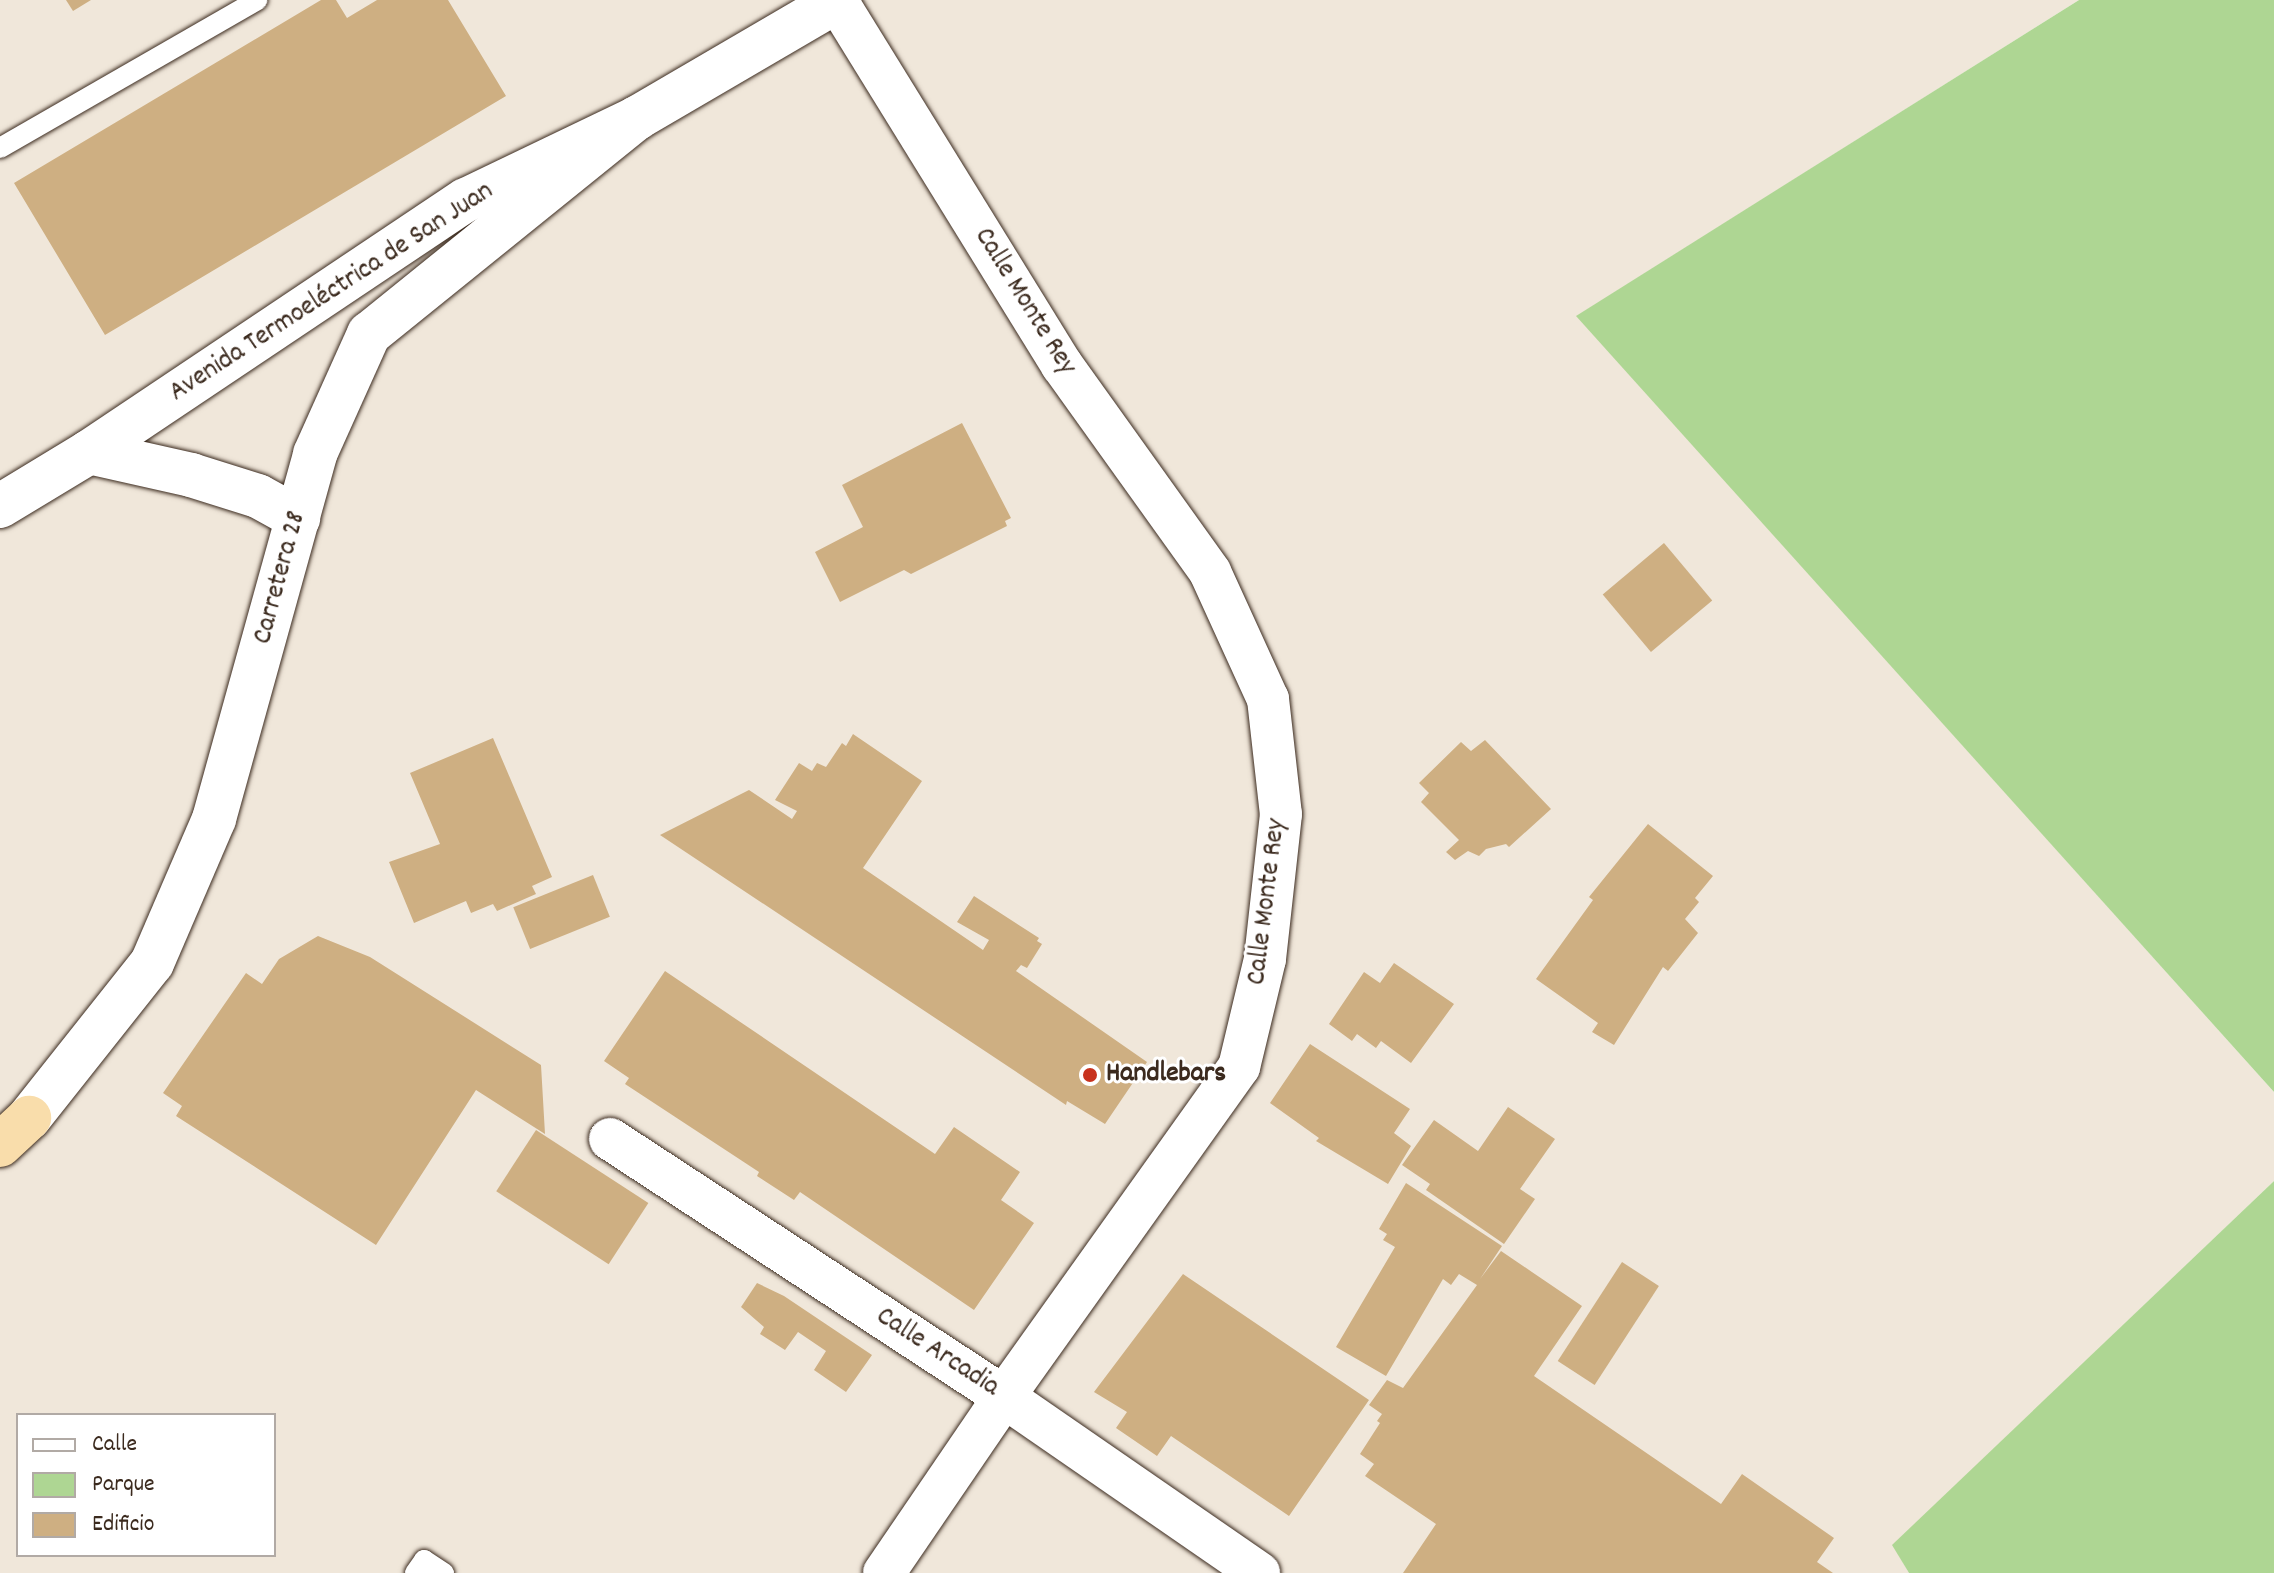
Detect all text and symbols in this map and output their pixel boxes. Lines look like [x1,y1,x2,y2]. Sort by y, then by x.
street label: Avenida Termoeléctrica de San Juan [164,176,500,410]
street label: Calle Monte Rey [965,222,1083,382]
street label: Carretera 28 [247,508,315,648]
street label: Calle Monte Rey [1241,817,1295,987]
place label: Handlebars [1106,1058,1226,1092]
marker: Handlebars [1081,1066,1099,1084]
street label: Calle Arcadia [869,1301,1005,1405]
legend [16,1413,276,1557]
text: Calle [92,1428,137,1462]
text: Parque [92,1468,155,1502]
text: Edificio [92,1508,154,1542]

